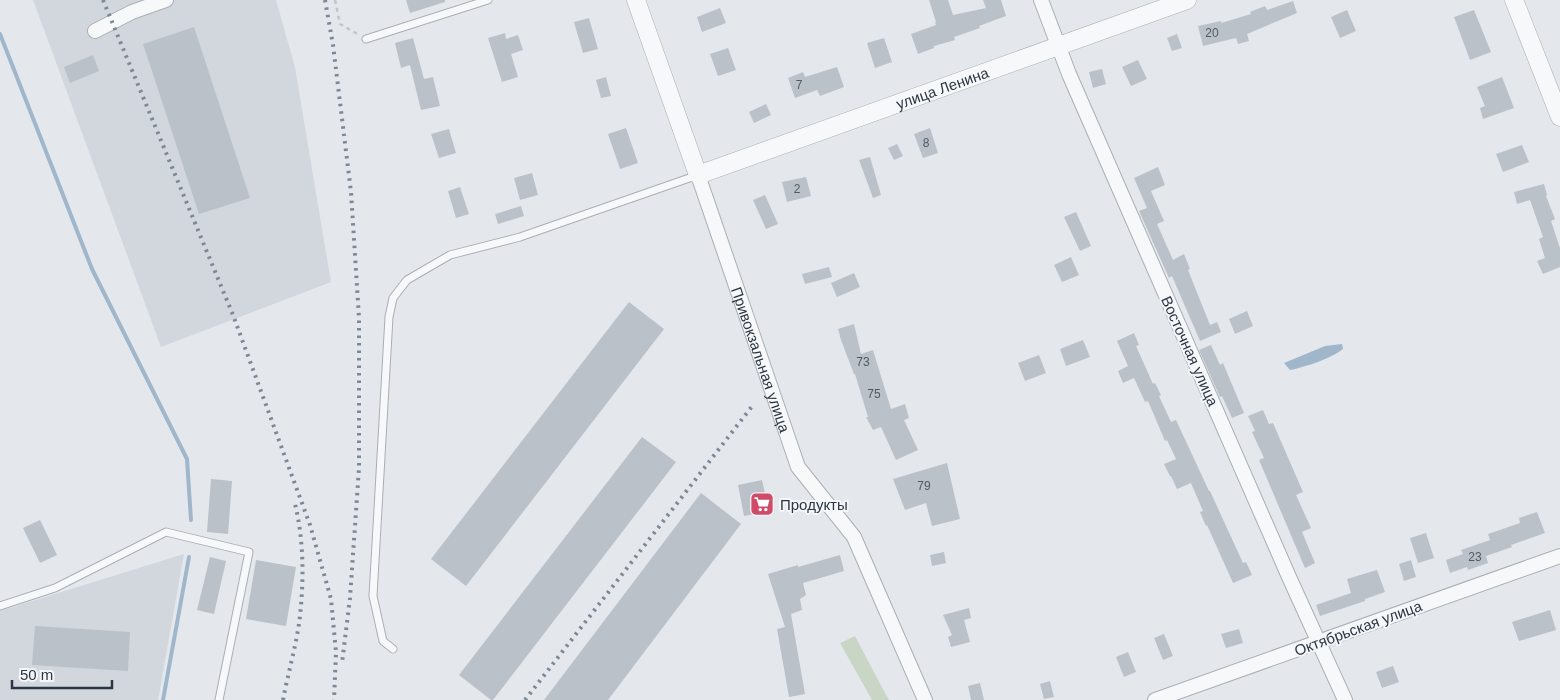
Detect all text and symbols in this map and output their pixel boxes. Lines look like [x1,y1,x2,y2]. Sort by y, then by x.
house number: 20 [1205,26,1219,40]
street label: улица Ленина [894,63,991,112]
house number: 7 [796,78,803,92]
house number: 8 [923,136,930,150]
house number: 2 [794,182,801,196]
street label: Привокзальная улица [728,285,794,435]
street label: Восточная улица [1158,293,1222,409]
house number: 73 [856,355,870,369]
house number: 75 [867,387,881,401]
house number: 79 [917,479,931,493]
supermarket icon: Продукты [749,491,775,517]
place label: Продукты [780,496,848,513]
house number: 23 [1468,550,1482,564]
street label: Октябрьская улица [1292,597,1425,659]
scale bar [12,658,112,690]
text: 50 m [20,666,53,683]

